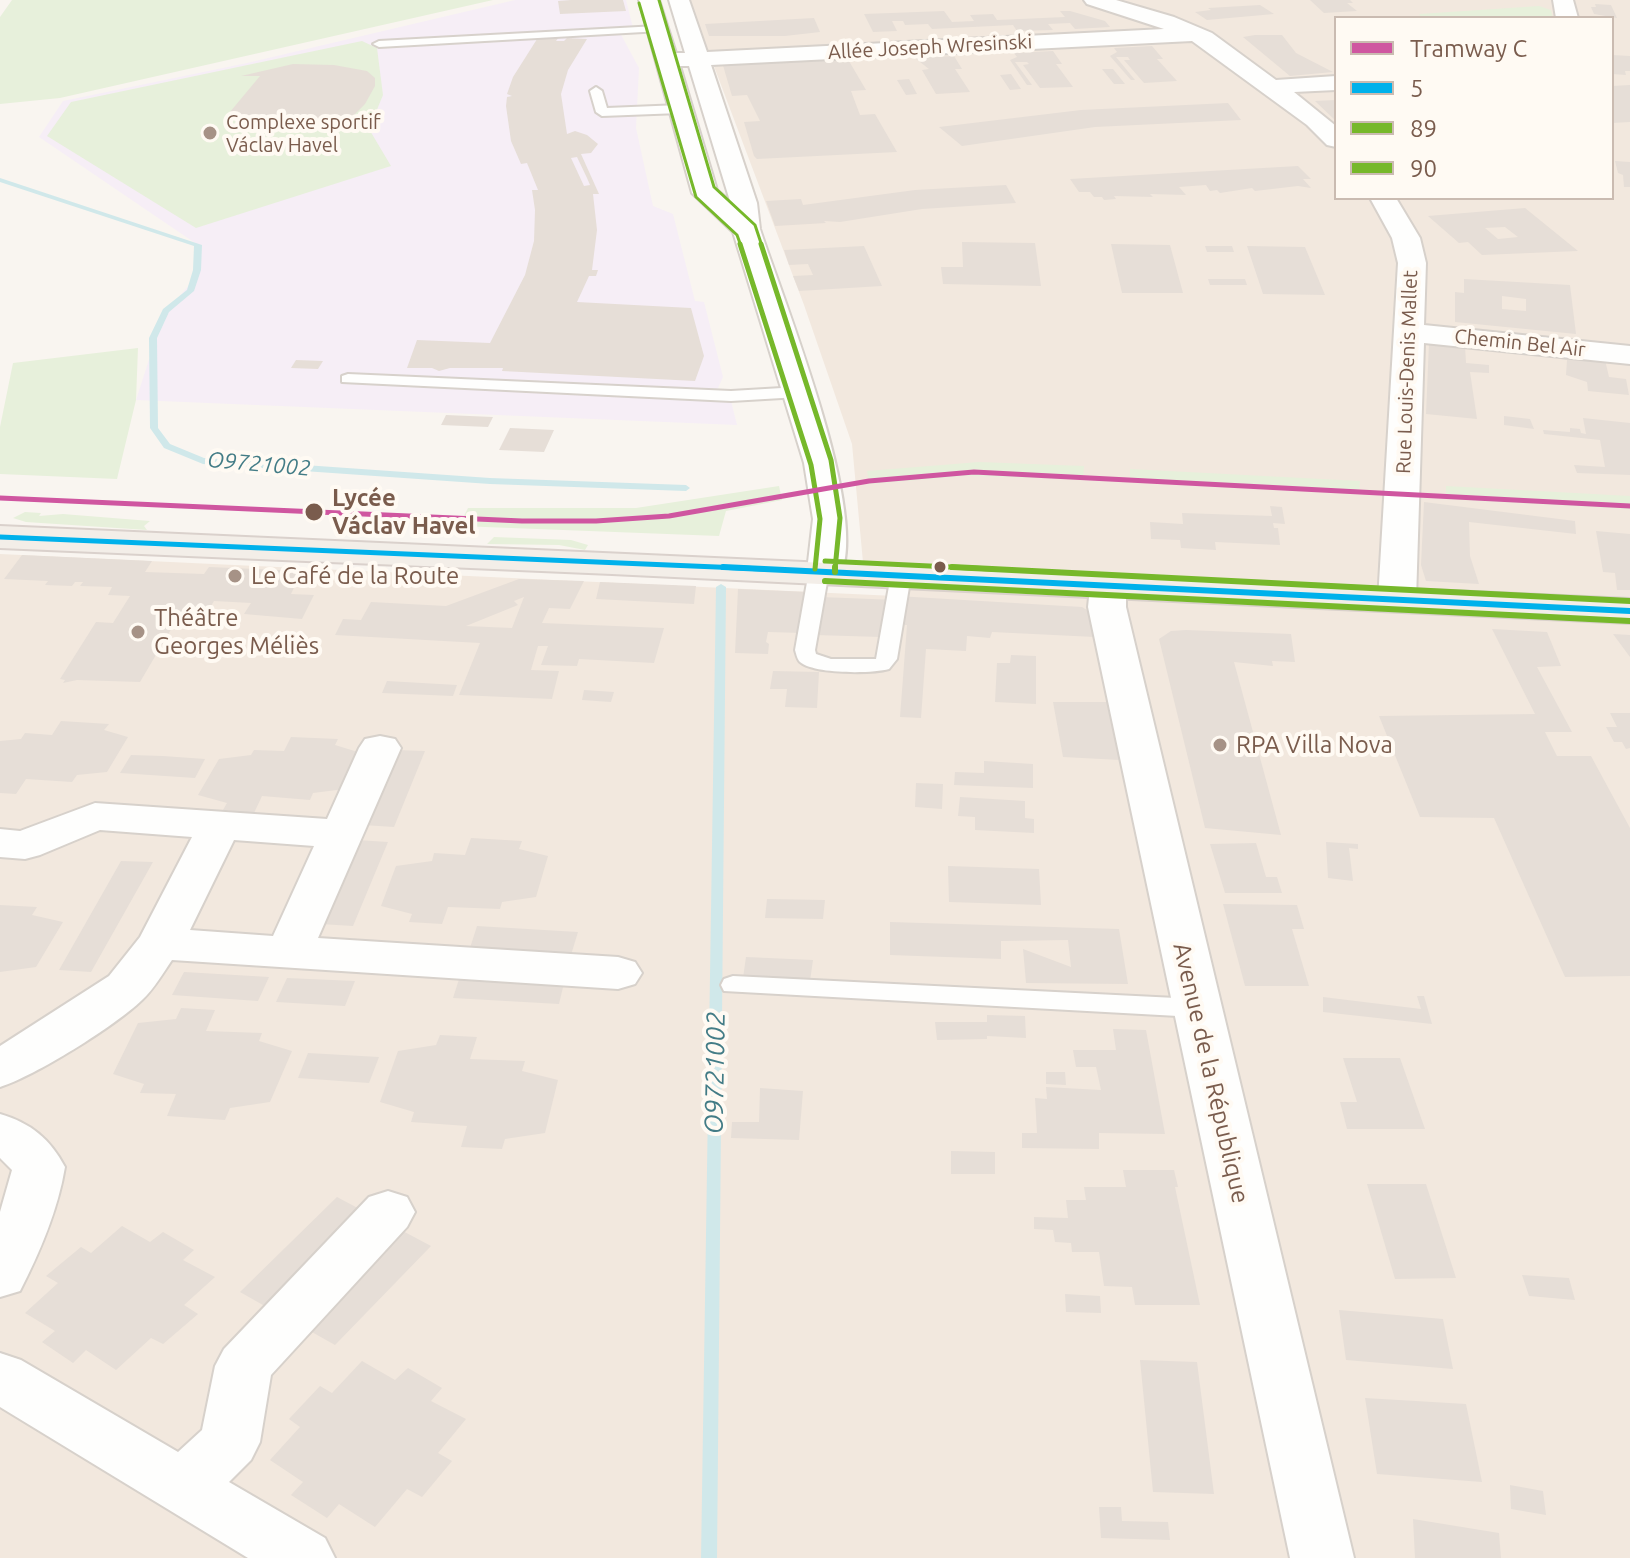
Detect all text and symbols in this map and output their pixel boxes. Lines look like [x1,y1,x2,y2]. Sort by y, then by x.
legend [1334,16,1614,200]
street label: Allée Joseph Wresinski [827,30,1033,64]
text: Tramway C [1410,35,1527,62]
text: 5 [1410,75,1424,102]
place label: Complexe sportif Václav Havel [226,110,381,157]
text: 89 [1410,115,1437,142]
marker: Complexe sportif Václav Havel [201,124,219,142]
text: 90 [1410,155,1437,182]
street label: Rue Louis-Denis Mallet [1391,270,1423,474]
street label: Chemin Bel Air [1453,324,1587,362]
water label: O9721002 [206,446,312,482]
place label: Lycée Václav Havel [332,484,476,540]
marker: Lycée Václav Havel [303,501,325,523]
unlabelled marker [932,559,948,575]
place label: Le Café de la Route [251,562,459,590]
marker: Le Café de la Route [226,567,244,585]
place label: Théâtre Georges Méliès [154,604,319,660]
marker: Théâtre Georges Méliès [129,623,147,641]
place label: RPA Villa Nova [1236,731,1393,759]
marker: RPA Villa Nova [1211,736,1229,754]
street label: Avenue de la République [1167,940,1255,1206]
water label: O9721002 [698,1012,732,1134]

